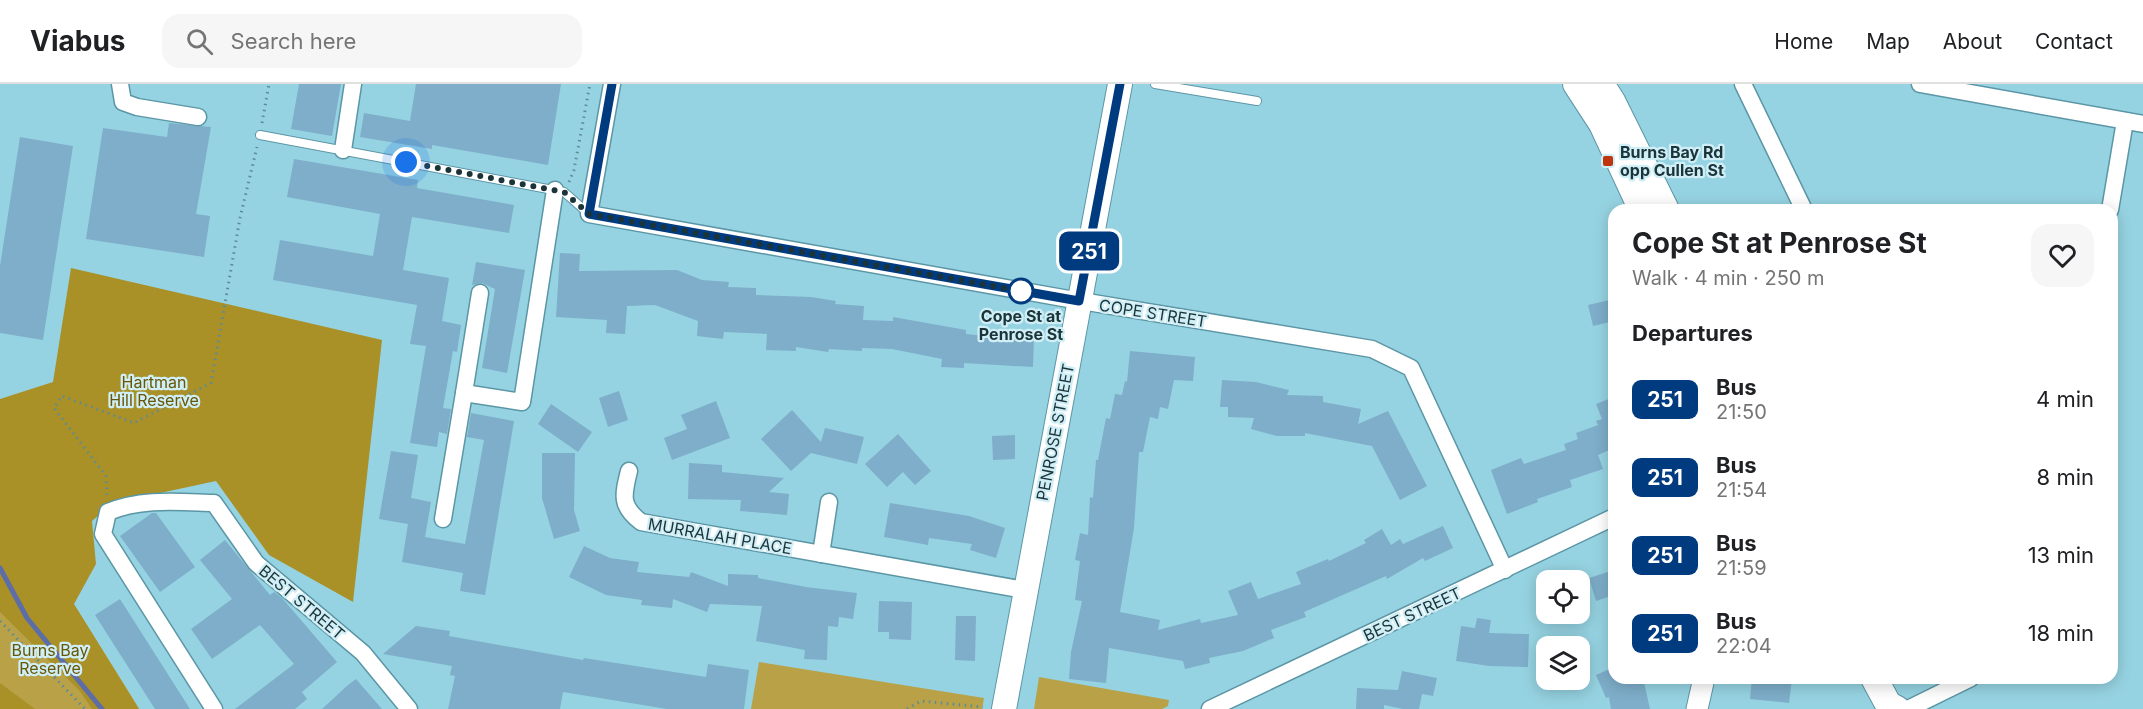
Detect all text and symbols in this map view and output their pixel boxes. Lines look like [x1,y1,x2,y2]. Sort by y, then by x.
search box [162,14,582,68]
text: Viabus [30,24,126,58]
icon: search [183,25,216,58]
text: Search here [231,28,356,54]
text: Home [1774,29,1833,54]
text: Map [1866,29,1910,54]
text: About [1943,29,2002,54]
text: Contact [2035,29,2113,54]
place label: Burns Bay Rd opp Cullen St [1620,142,1724,180]
your location [391,147,421,177]
marker: Burns Bay Rd opp Cullen St [1601,154,1615,168]
button: heart [2031,224,2094,287]
text: Cope St at Penrose St [1632,226,1927,260]
line badge: 251 [1054,232,1124,270]
text: 251 [1071,239,1107,264]
text: Walk · 4 min · 250 m [1632,266,1825,290]
marker: Cope St at Penrose St [1008,278,1034,304]
street label: COPE STREET [1098,295,1208,331]
place label: Cope St at Penrose St [979,306,1063,344]
text: Departures [1632,320,1753,346]
street label: PENROSE STREET [1032,362,1078,502]
park label: Hartman Hill Reserve [109,372,199,410]
text: Bus [1716,374,1757,400]
text: 4 min [2036,386,2094,412]
text: 251 [1647,387,1683,412]
text: 21:50 [1716,400,1767,424]
text: Bus [1716,452,1757,478]
text: 8 min [2037,464,2094,490]
text: 251 [1647,465,1683,490]
text: 21:54 [1716,478,1767,502]
street label: MURRALAH PLACE [647,514,793,558]
text: Bus [1716,530,1757,556]
text: 13 min [2028,542,2094,568]
text: 251 [1647,543,1683,568]
text: 21:59 [1716,556,1767,580]
street label: BEST STREET [255,560,349,644]
map controls [1536,570,1590,690]
button: locate [1536,570,1590,624]
street label: BEST STREET [1360,583,1464,645]
text: Bus [1716,608,1757,634]
text: 18 min [2028,620,2094,646]
text: 251 [1647,621,1683,646]
text: 22:04 [1716,634,1772,658]
button: layers [1536,636,1590,690]
park label: Burns Bay Reserve [12,640,88,678]

